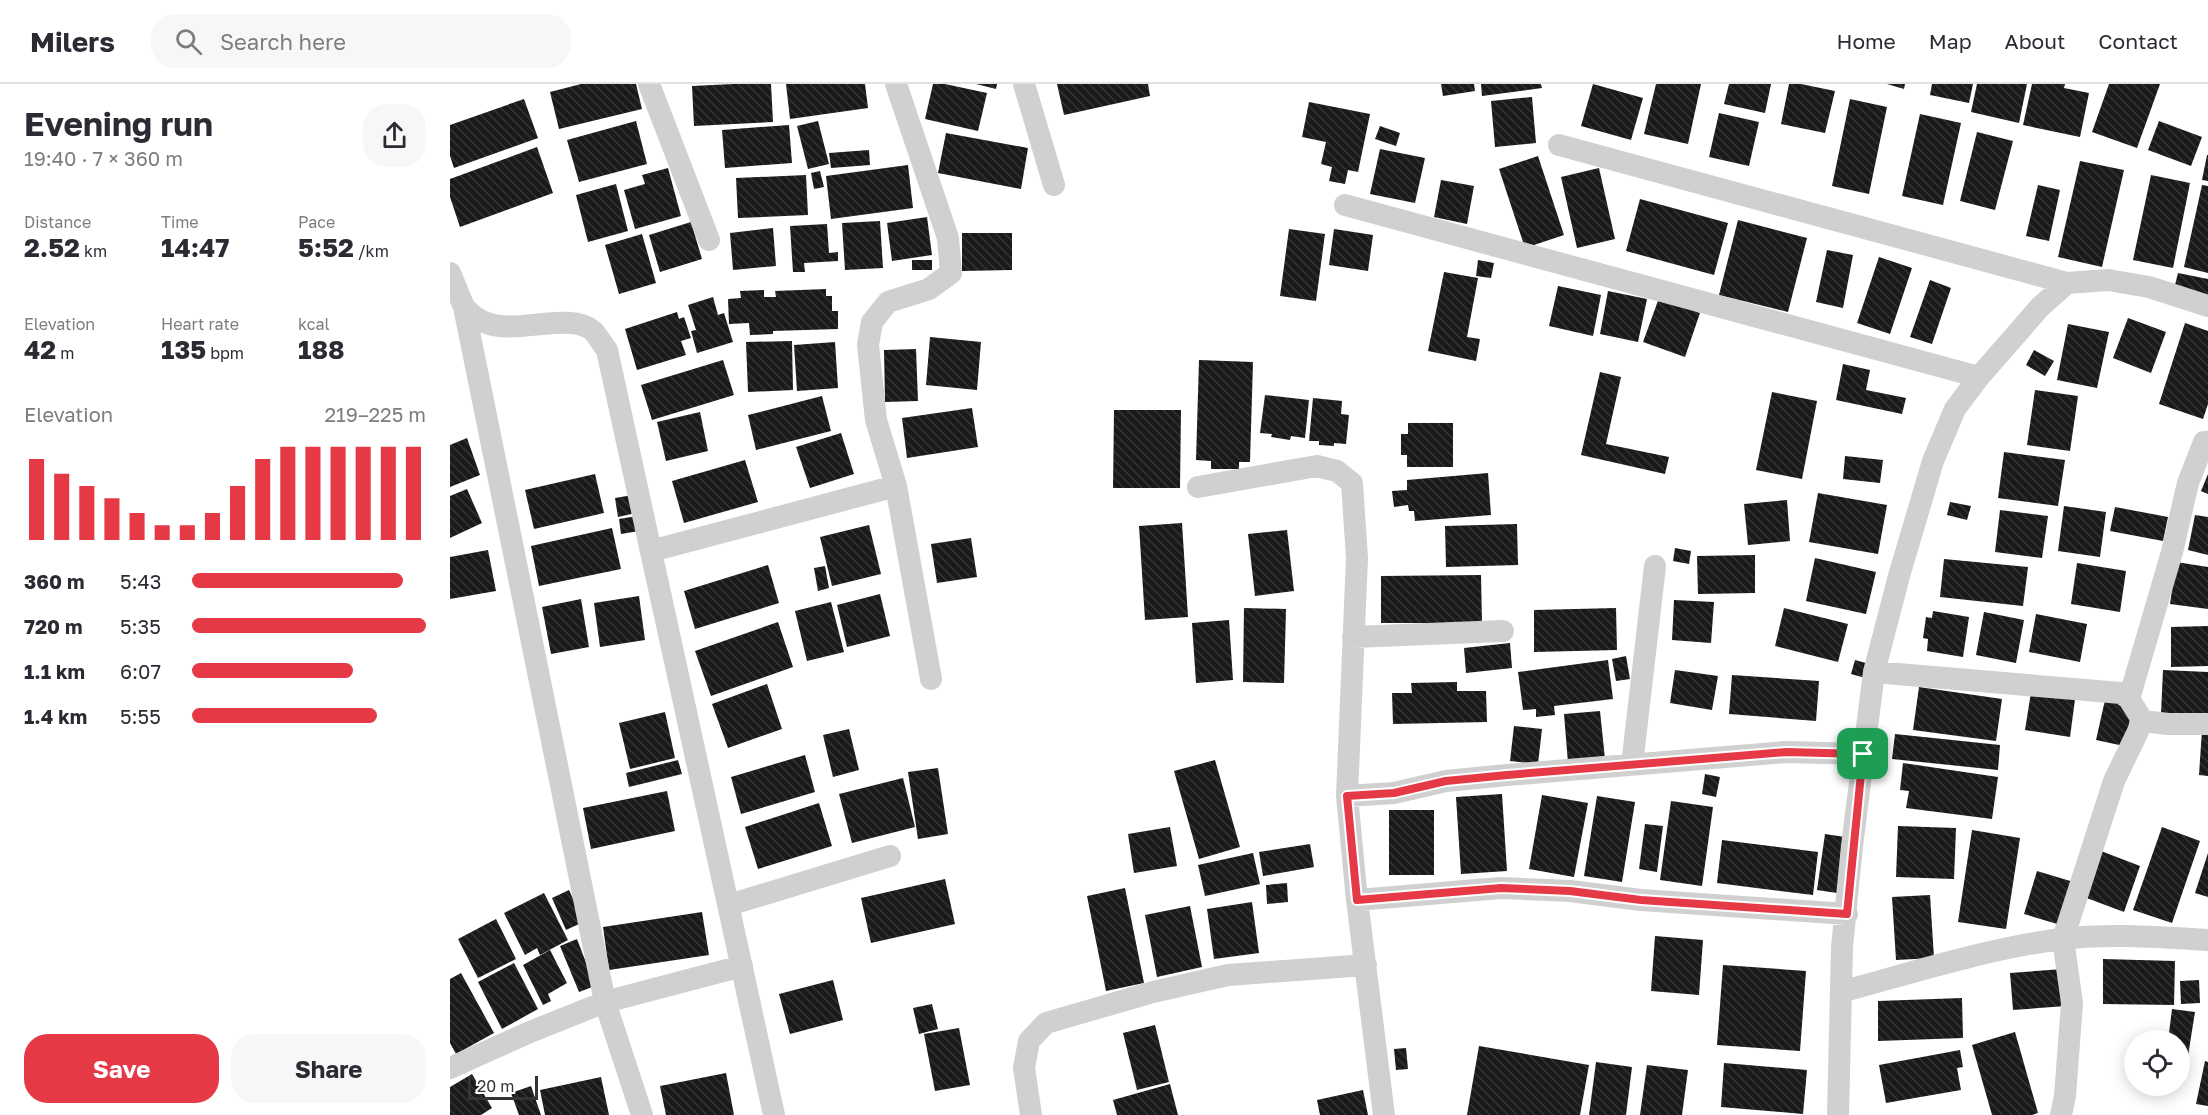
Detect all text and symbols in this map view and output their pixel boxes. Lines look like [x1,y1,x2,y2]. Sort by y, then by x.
search box [151,14,571,68]
text: Milers [30,25,115,58]
icon: search [172,25,205,58]
text: Search here [220,28,346,55]
text: Home [1836,28,1896,54]
text: Map [1929,28,1972,54]
text: About [2005,28,2065,54]
text: Contact [2098,28,2178,54]
text: Evening run [24,104,213,143]
button: share [363,104,426,167]
text: 19:40 · 7 × 360 m [24,146,183,170]
text: Distance [24,212,91,232]
text: Time [161,212,199,232]
text: Pace [298,212,335,232]
text: 2.52 [24,232,80,263]
text: 14:47 [161,232,229,263]
text: 5:52 [298,232,354,263]
text: km [80,241,107,261]
text: /km [354,241,389,261]
text: Elevation [24,314,95,334]
text: Heart rate [161,314,239,334]
text: kcal [298,314,330,334]
text: 42 [24,334,56,365]
text: 135 [161,334,206,365]
text: 188 [298,334,345,365]
text: m [56,343,74,363]
text: bpm [206,343,244,363]
text: Elevation [24,402,113,426]
text: 219–225 m [325,402,426,426]
text: 360 m [24,569,84,593]
text: 5:43 [120,569,162,593]
text: 720 m [24,614,83,638]
text: 5:35 [120,614,161,638]
text: 1.1 km [24,659,85,683]
text: 6:07 [120,659,161,683]
text: 1.4 km [24,704,87,728]
text: 5:55 [120,704,161,728]
pin [1837,728,1888,779]
icon: arrive [1846,737,1879,770]
map controls [2124,1030,2190,1096]
button: locate [2124,1030,2190,1096]
button: Save [24,1034,219,1103]
button: Share [231,1034,426,1103]
scale bar [468,1073,538,1100]
text: 20 m [477,1076,514,1096]

